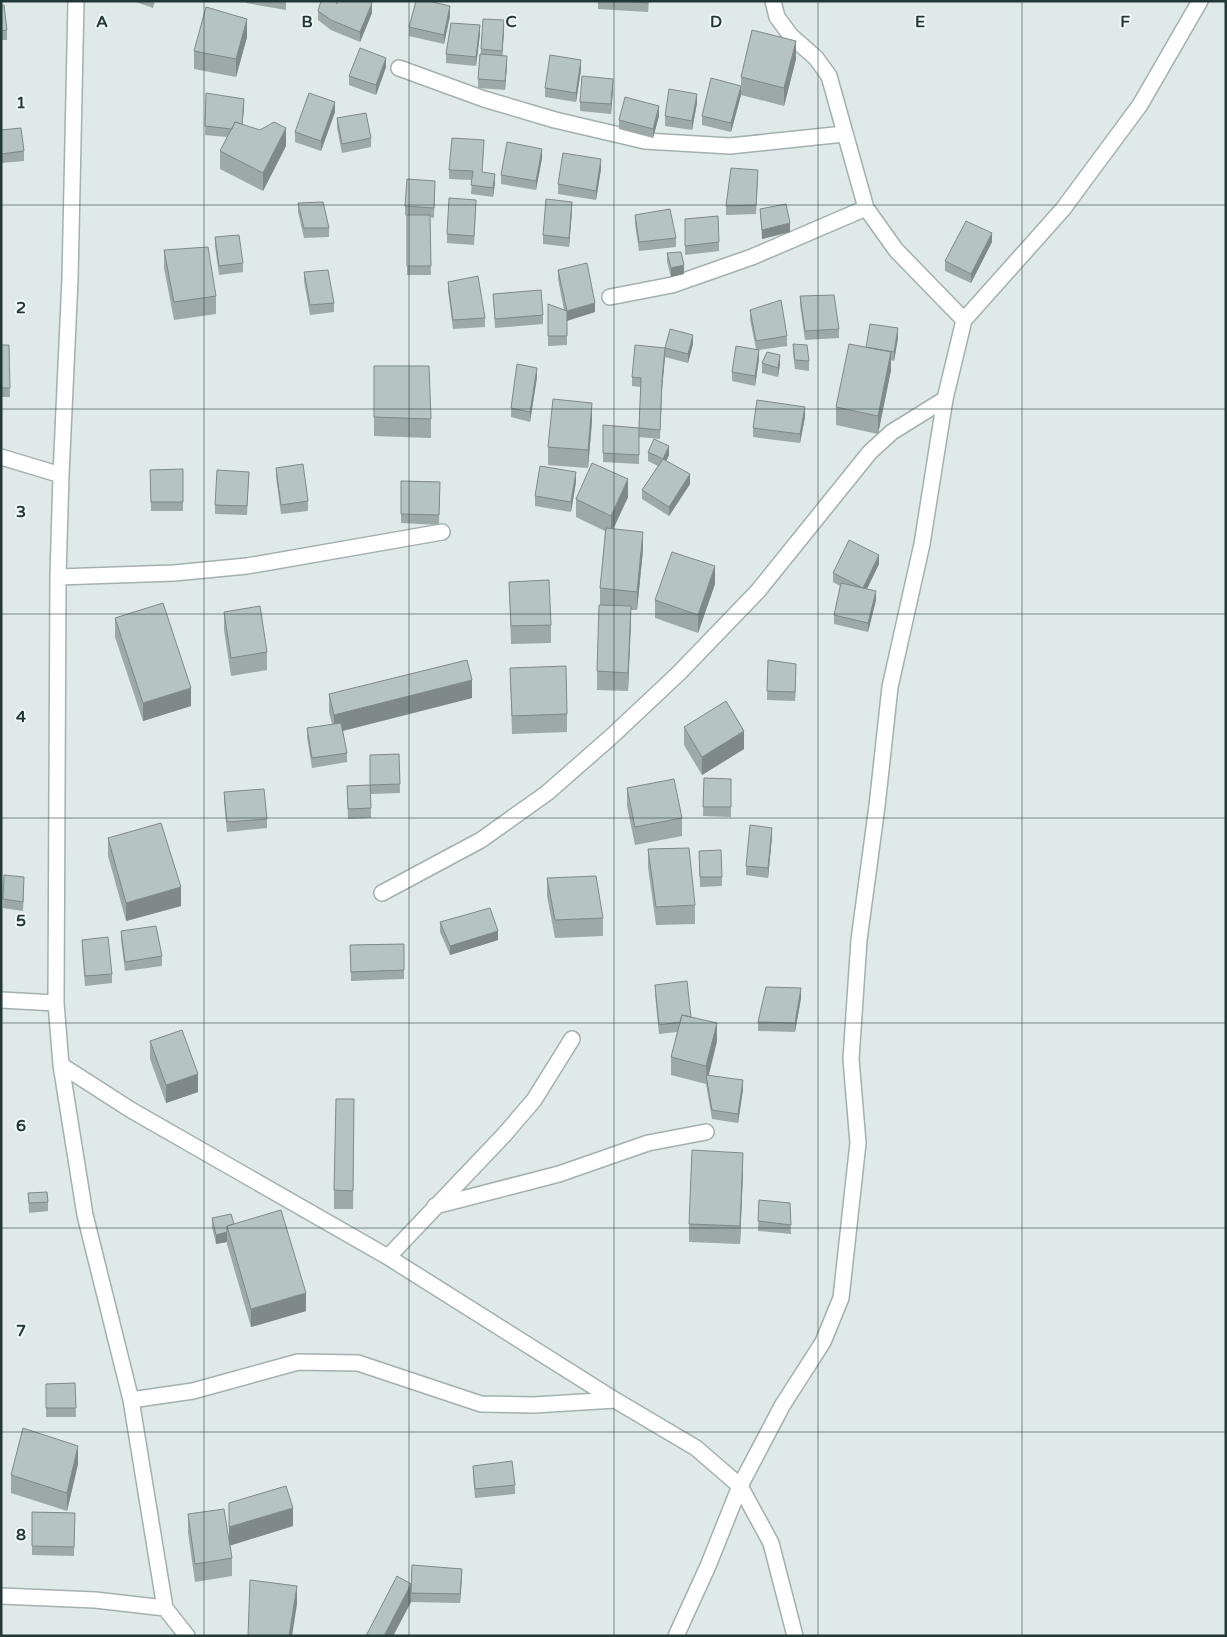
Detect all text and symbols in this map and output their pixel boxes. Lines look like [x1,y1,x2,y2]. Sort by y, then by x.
text: A [96,12,108,32]
text: B [301,12,313,32]
text: C [505,12,517,32]
text: D [710,12,722,32]
text: E [915,12,925,32]
text: F [1120,12,1130,32]
text: 1 [16,93,26,113]
text: 2 [16,298,26,318]
text: 3 [16,502,26,522]
text: 4 [16,707,26,727]
text: 5 [16,911,26,931]
text: 6 [16,1116,26,1136]
text: 7 [16,1321,26,1341]
text: 8 [16,1525,26,1545]

